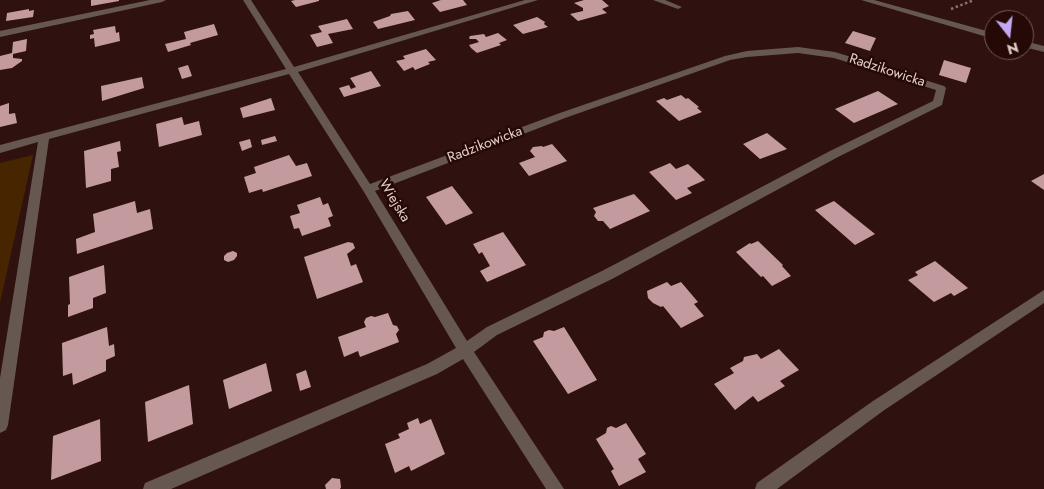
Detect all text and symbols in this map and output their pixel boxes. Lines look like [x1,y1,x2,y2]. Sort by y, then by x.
north arrow [984,10,1034,60]
text: N [1005,37,1021,60]
street label: Radzikowicka [847,51,927,91]
street label: Radzikowicka [445,123,525,167]
street label: Wiejska [375,177,413,225]

